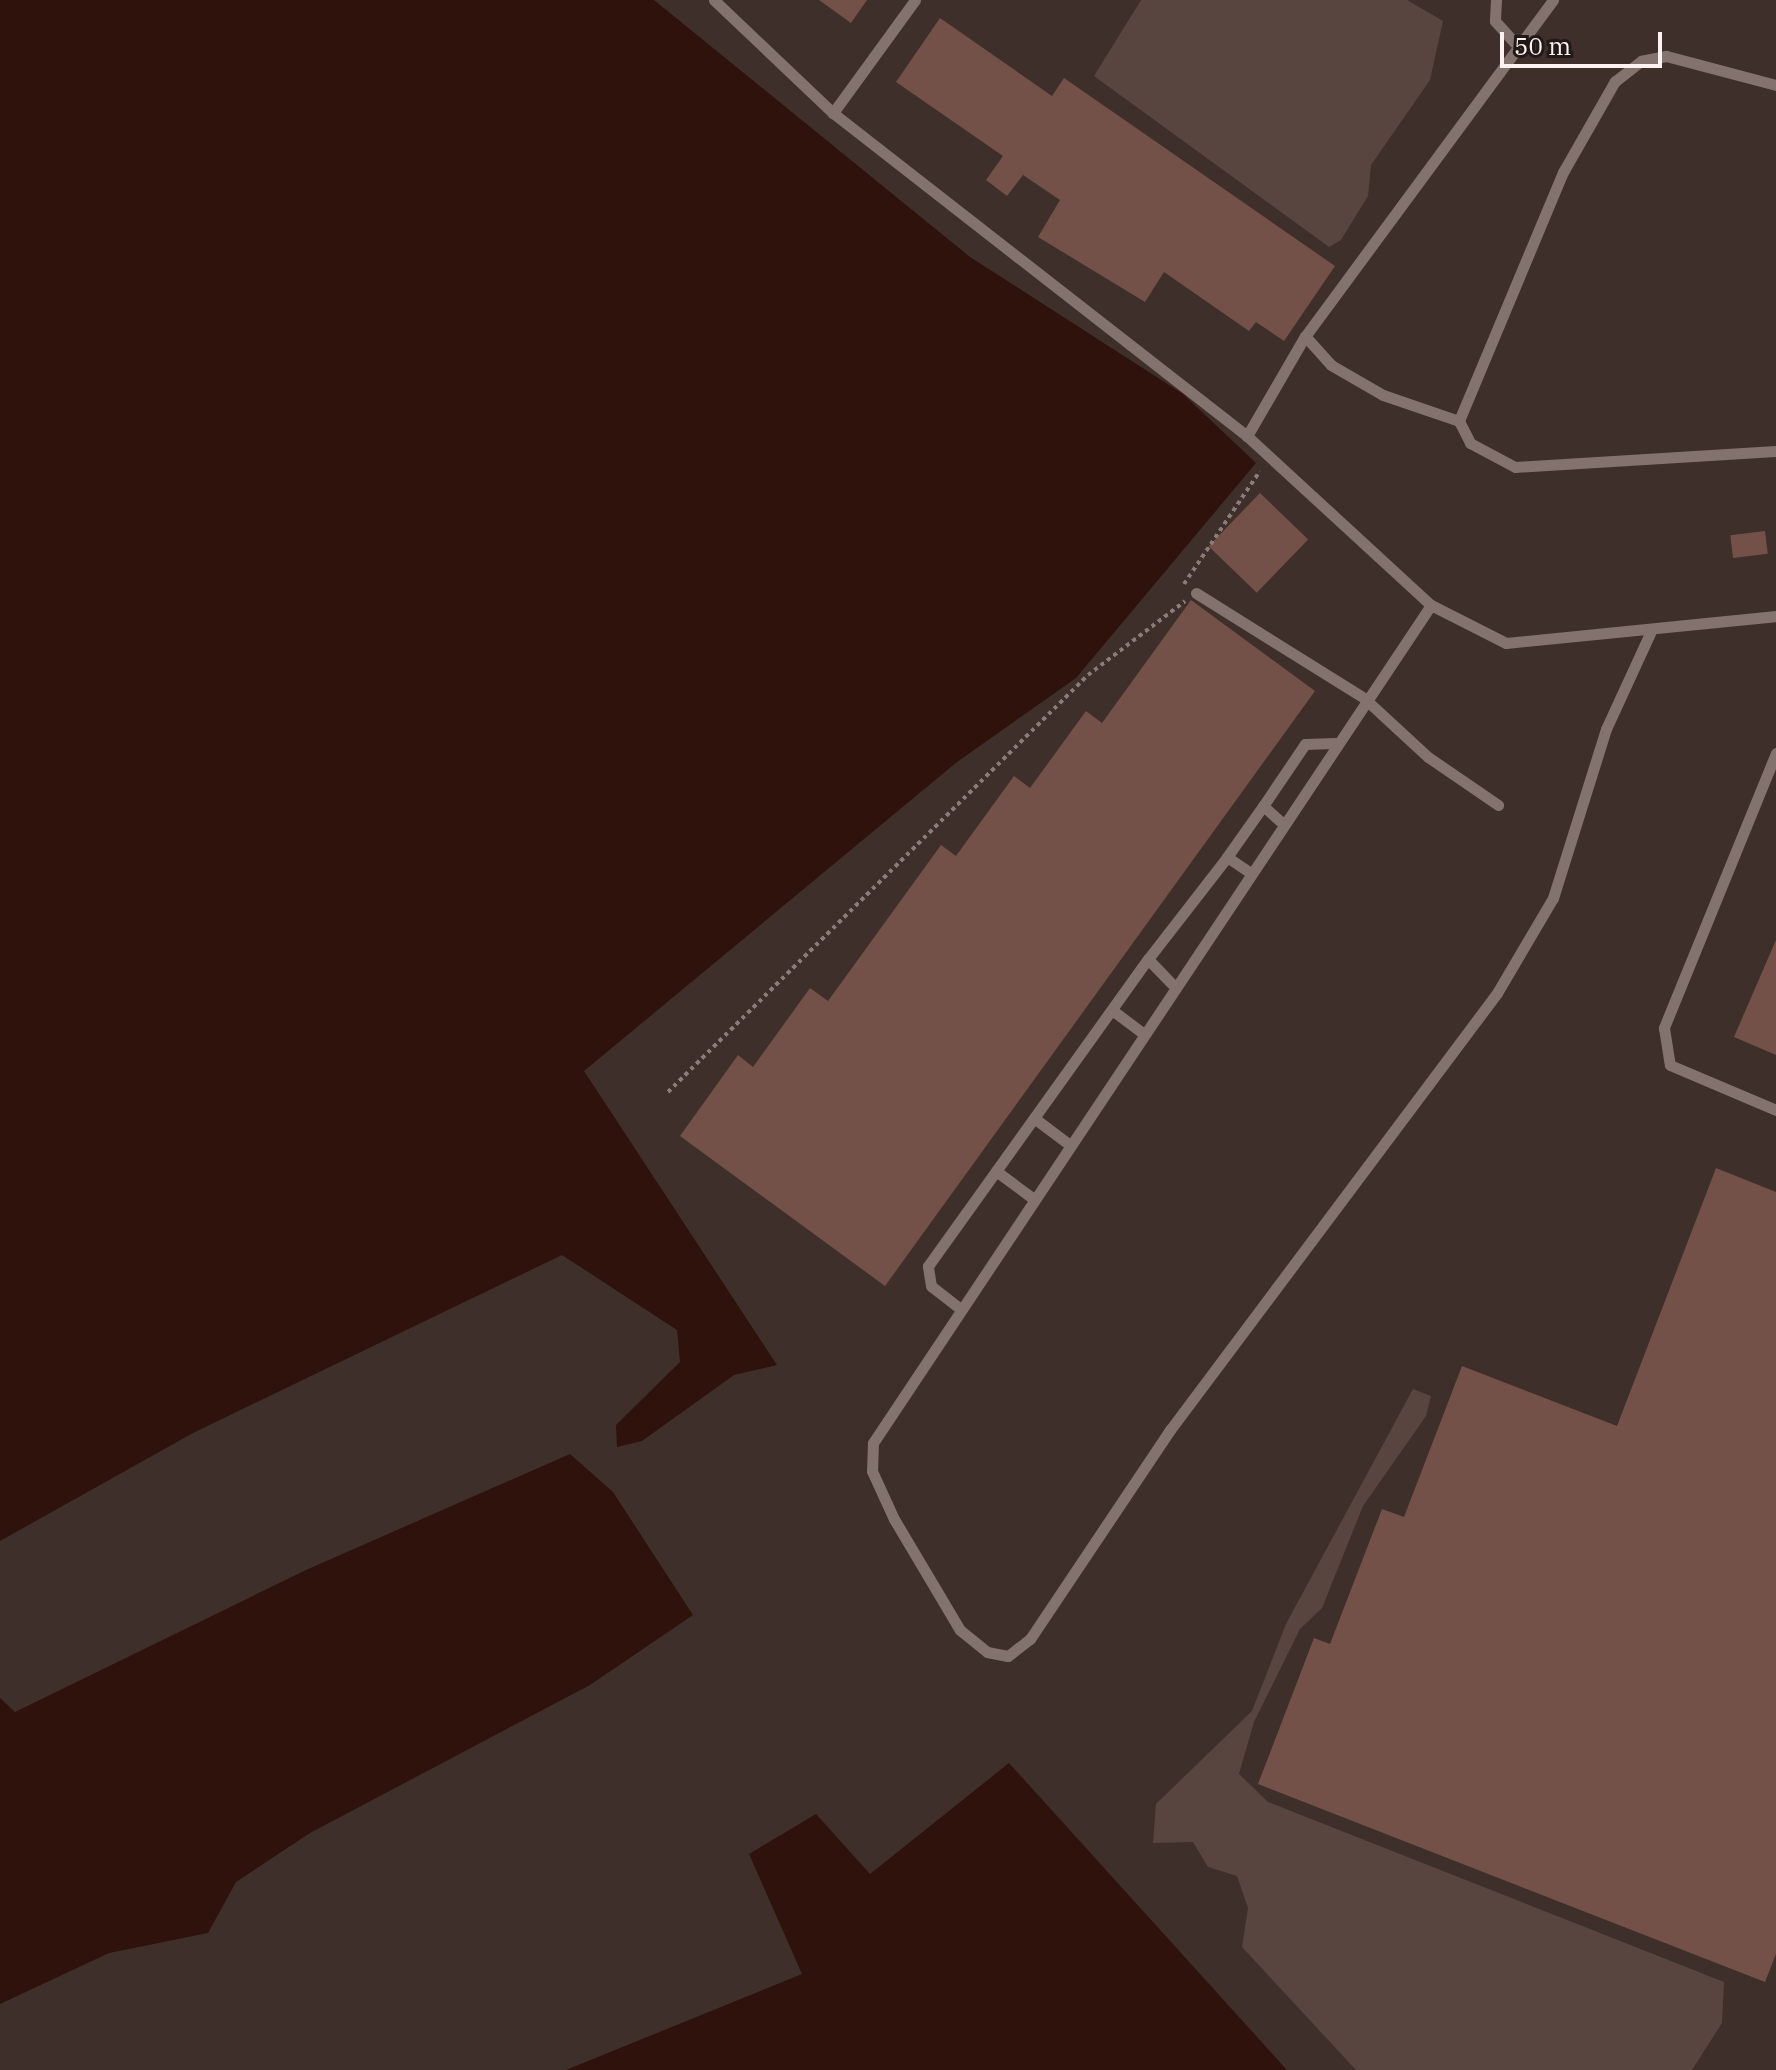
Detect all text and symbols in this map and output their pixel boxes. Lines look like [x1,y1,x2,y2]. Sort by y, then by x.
scale bar [1504,16,1666,66]
text: 50 m [1514,30,1571,62]

